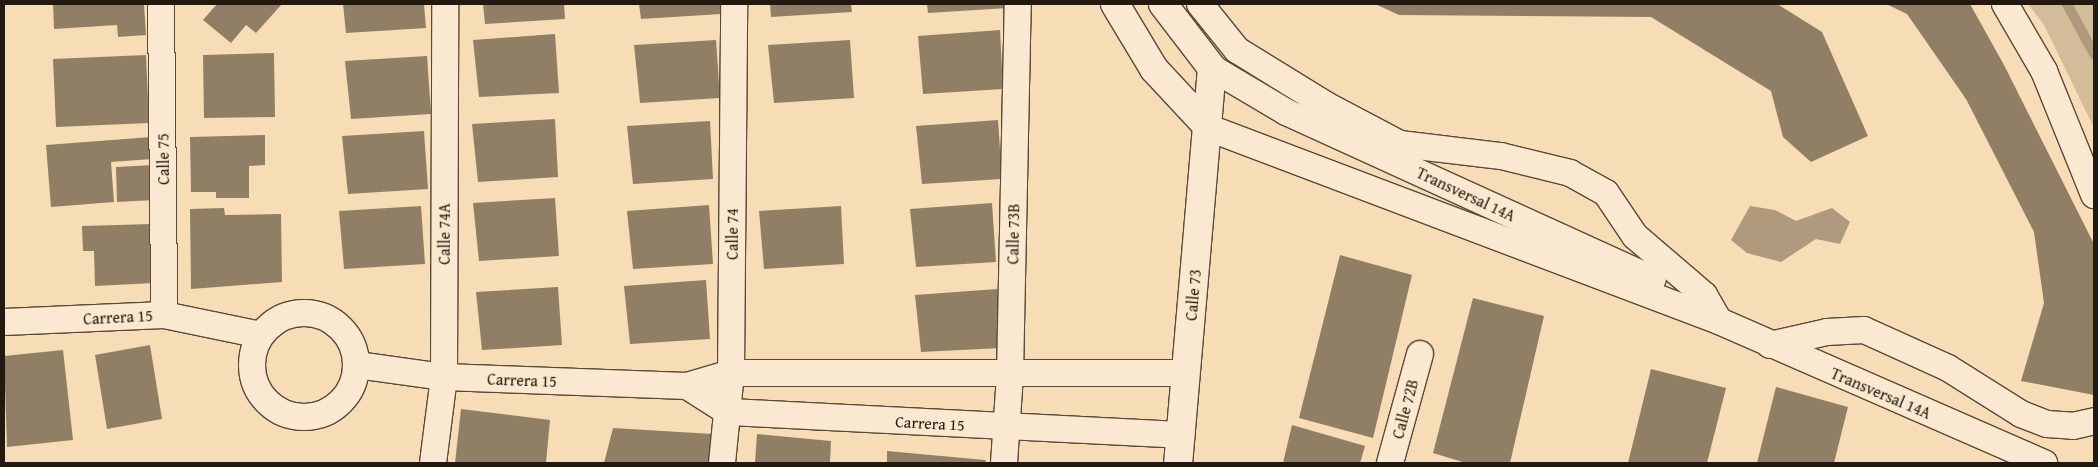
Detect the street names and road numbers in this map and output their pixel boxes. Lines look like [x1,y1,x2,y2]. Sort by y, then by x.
street label: Calle 75 [153,133,173,185]
street label: Transversal 14A [1413,163,1519,225]
street label: Calle 74A [434,203,454,265]
street label: Calle 73B [1003,203,1023,265]
street label: Calle 74 [722,208,742,260]
street label: Calle 73 [1181,268,1205,322]
street label: Carrera 15 [83,306,153,328]
street label: Transversal 14A [1828,363,1934,423]
street label: Carrera 15 [487,369,557,391]
street label: Calle 72B [1388,377,1422,441]
street label: Carrera 15 [895,412,965,434]

